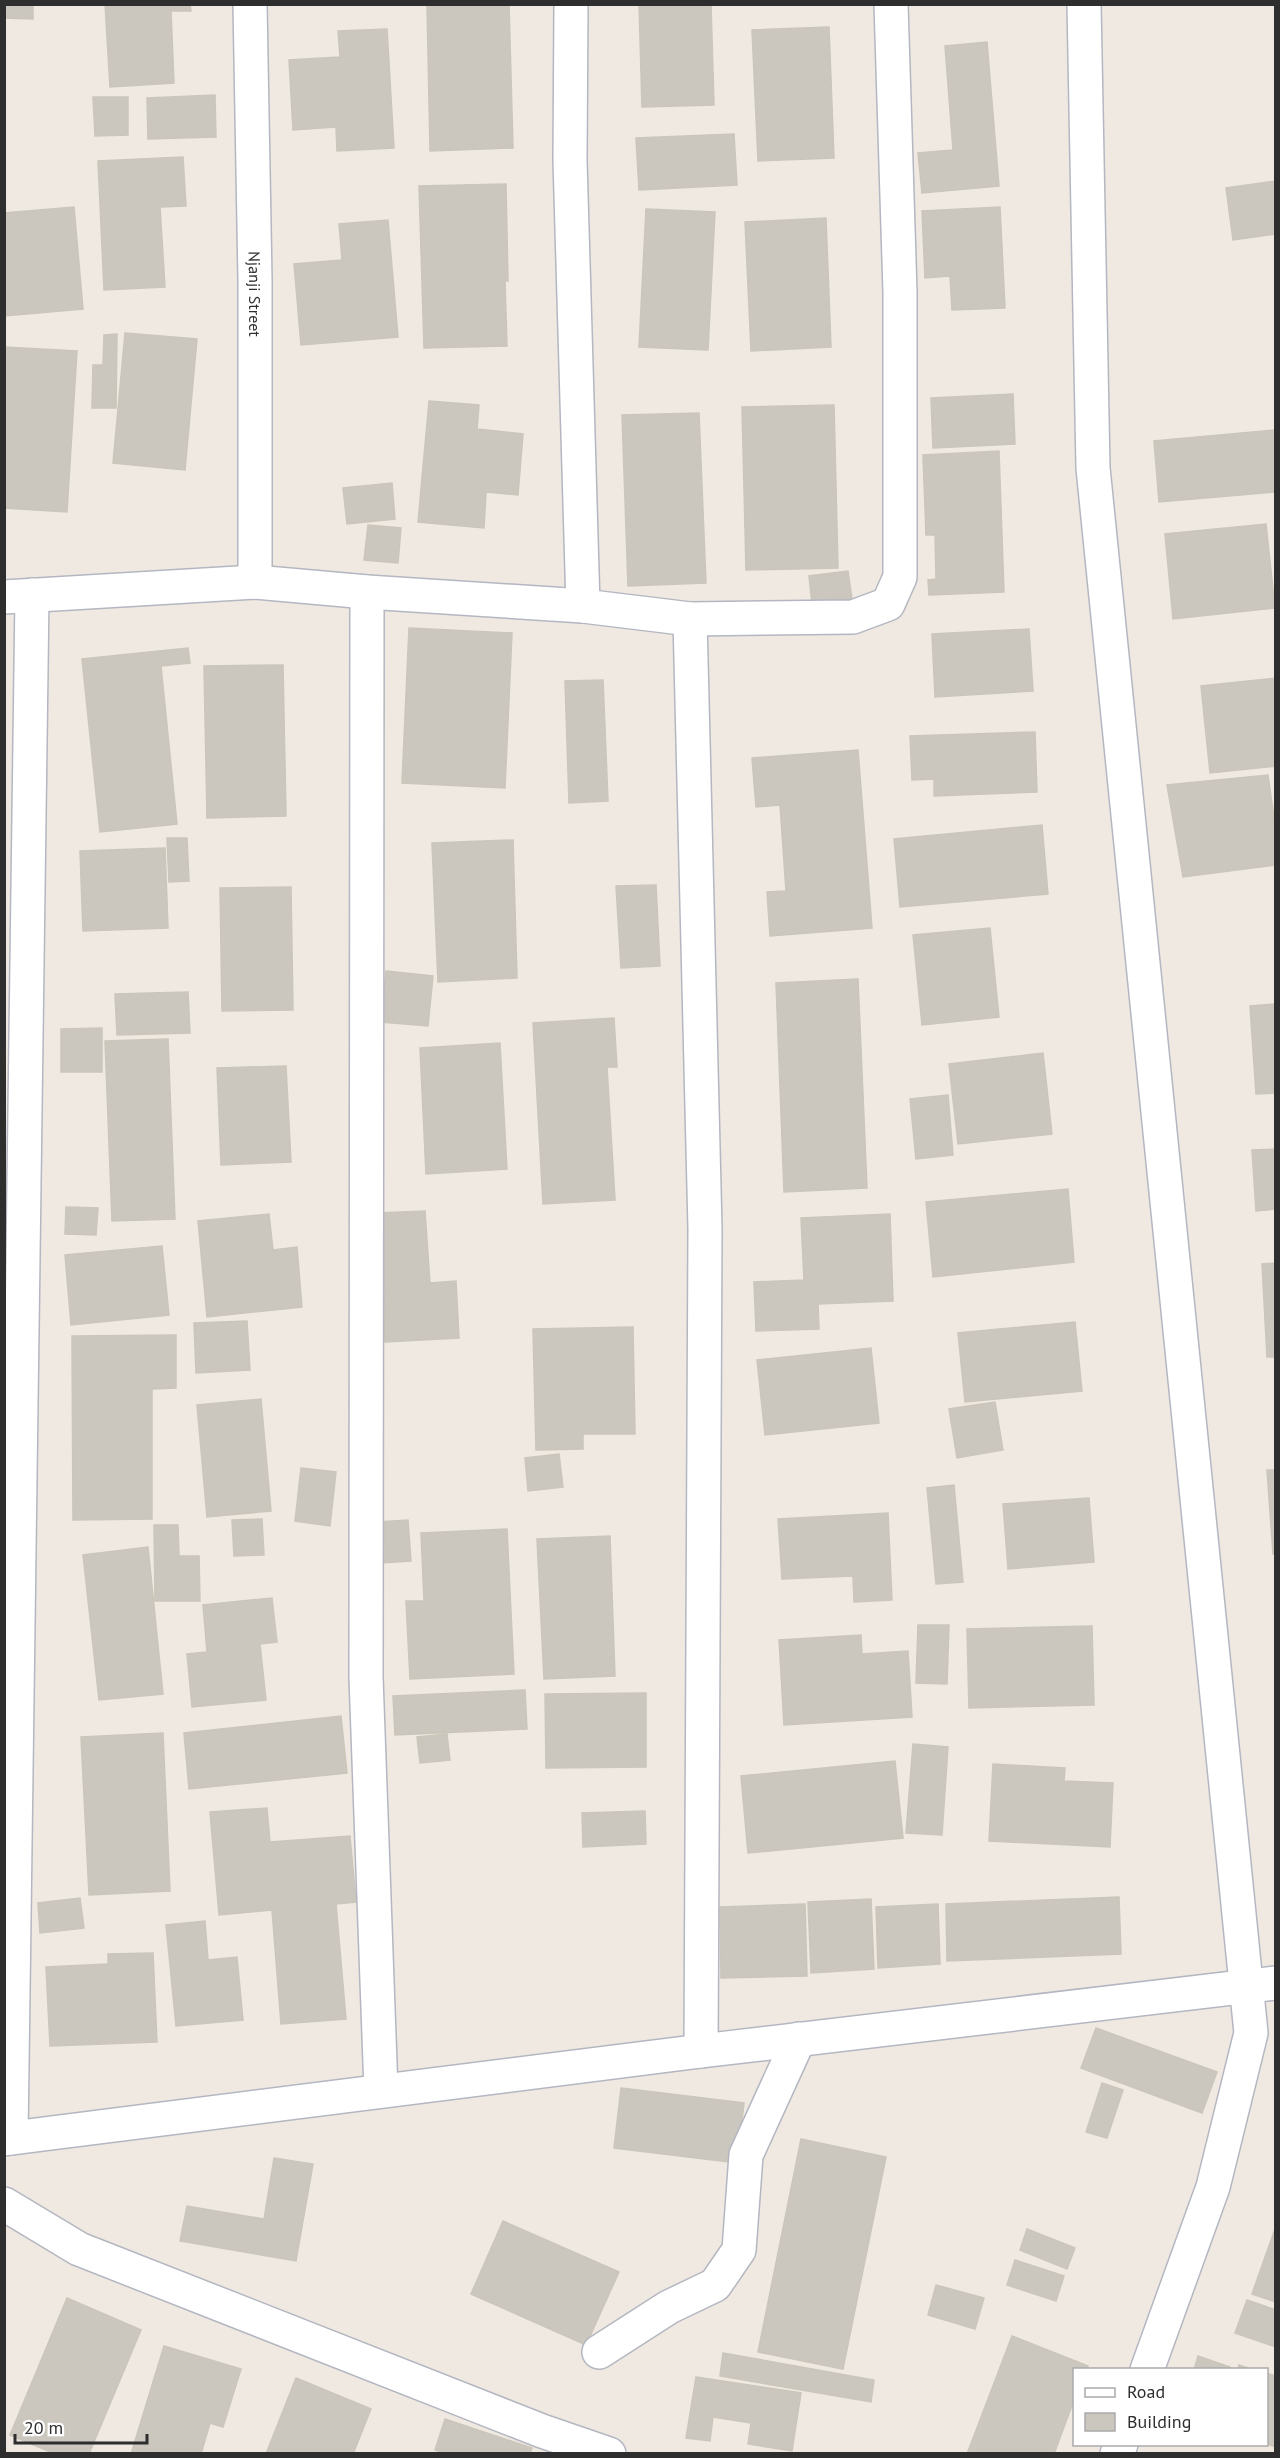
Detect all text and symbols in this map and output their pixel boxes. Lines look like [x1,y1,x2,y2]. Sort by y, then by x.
street label: Njanji Street [244,251,265,337]
legend [1073,2368,1268,2446]
text: Road [1127,2380,1165,2403]
scale bar [15,2407,147,2445]
text: Building [1127,2410,1191,2433]
text: 20 m [24,2416,63,2439]

